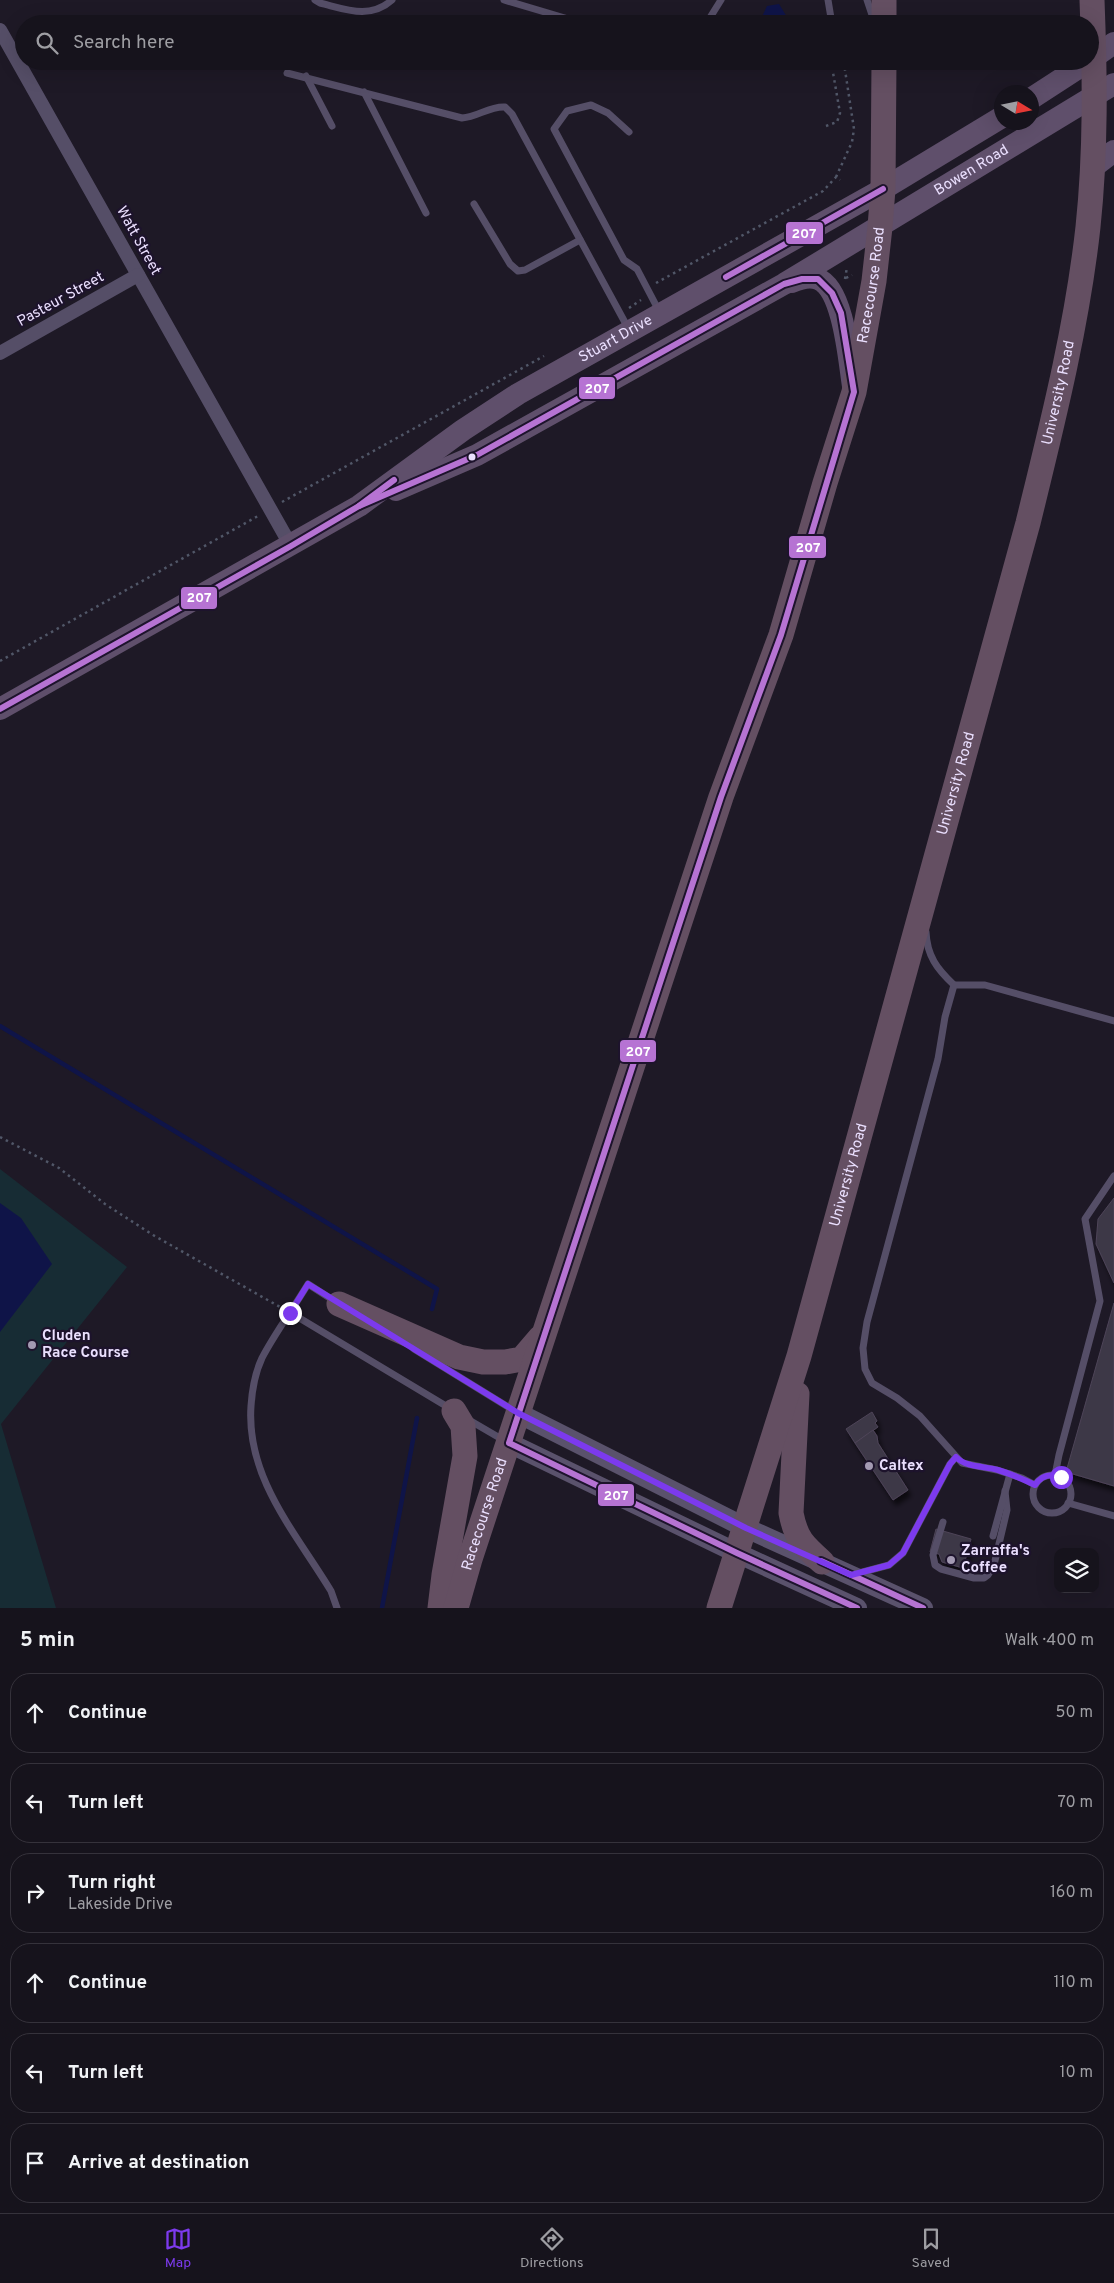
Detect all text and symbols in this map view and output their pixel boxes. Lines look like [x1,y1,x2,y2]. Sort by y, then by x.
search box [15,15,1099,70]
icon: search [33,29,61,57]
text: Search here [73,31,175,55]
north arrow [994,85,1039,130]
street label: Bowen Road [931,140,1012,200]
street label: Watt Street [111,203,165,279]
line badge: 207 [785,221,824,245]
text: 207 [791,226,817,243]
street label: Racecourse Road [853,226,889,345]
street label: Pasteur Street [14,268,108,332]
street label: Stuart Drive [575,311,656,367]
street label: University Road [1038,339,1079,447]
line badge: 207 [578,376,616,400]
text: 207 [584,381,610,398]
unlabelled marker [467,452,477,462]
line badge: 207 [788,535,827,559]
text: 207 [795,540,821,557]
line badge: 207 [180,586,218,610]
text: 207 [186,590,212,607]
street label: University Road [933,730,980,838]
line badge: 207 [619,1039,657,1063]
text: 207 [625,1044,651,1061]
street label: University Road [825,1121,872,1229]
route end [279,1302,302,1325]
place label: Cluden Race Course [42,1327,129,1363]
marker: Cluden Race Course [26,1339,38,1351]
street label: Racecourse Road [458,1456,512,1573]
place label: Caltex [879,1457,924,1476]
marker: Caltex [863,1460,875,1472]
route start [1050,1466,1073,1489]
line badge: 207 [597,1483,635,1507]
text: 207 [603,1488,629,1505]
place label: Zarraffa's Coffee [961,1542,1030,1578]
map controls [1054,1548,1099,1593]
button: layers [1054,1548,1099,1593]
marker: Zarraffa's Coffee [945,1554,957,1566]
text: 5 min [20,1627,75,1654]
text: Walk · 400 m [1005,1631,1094,1651]
icon: ahead [21,1699,49,1727]
text: Continue [68,1701,147,1725]
text: 50 m [1056,1703,1093,1723]
icon: left [21,1789,49,1817]
text: Turn left [68,1791,144,1815]
text: 70 m [1058,1793,1093,1813]
text: Turn right [68,1871,156,1895]
icon: right [21,1879,49,1907]
text: 160 m [1050,1883,1093,1903]
text: Lakeside Drive [68,1895,173,1915]
icon: ahead [21,1969,49,1997]
text: Continue [68,1971,147,1995]
text: 110 m [1053,1973,1093,1993]
icon: left [21,2059,49,2087]
text: Turn left [68,2061,144,2085]
text: 10 m [1059,2063,1093,2083]
icon: arrive [21,2149,49,2177]
text: Arrive at destination [68,2151,249,2175]
tab: Map [164,2225,192,2272]
tab: Directions [520,2225,584,2272]
tab: Saved [912,2225,950,2272]

